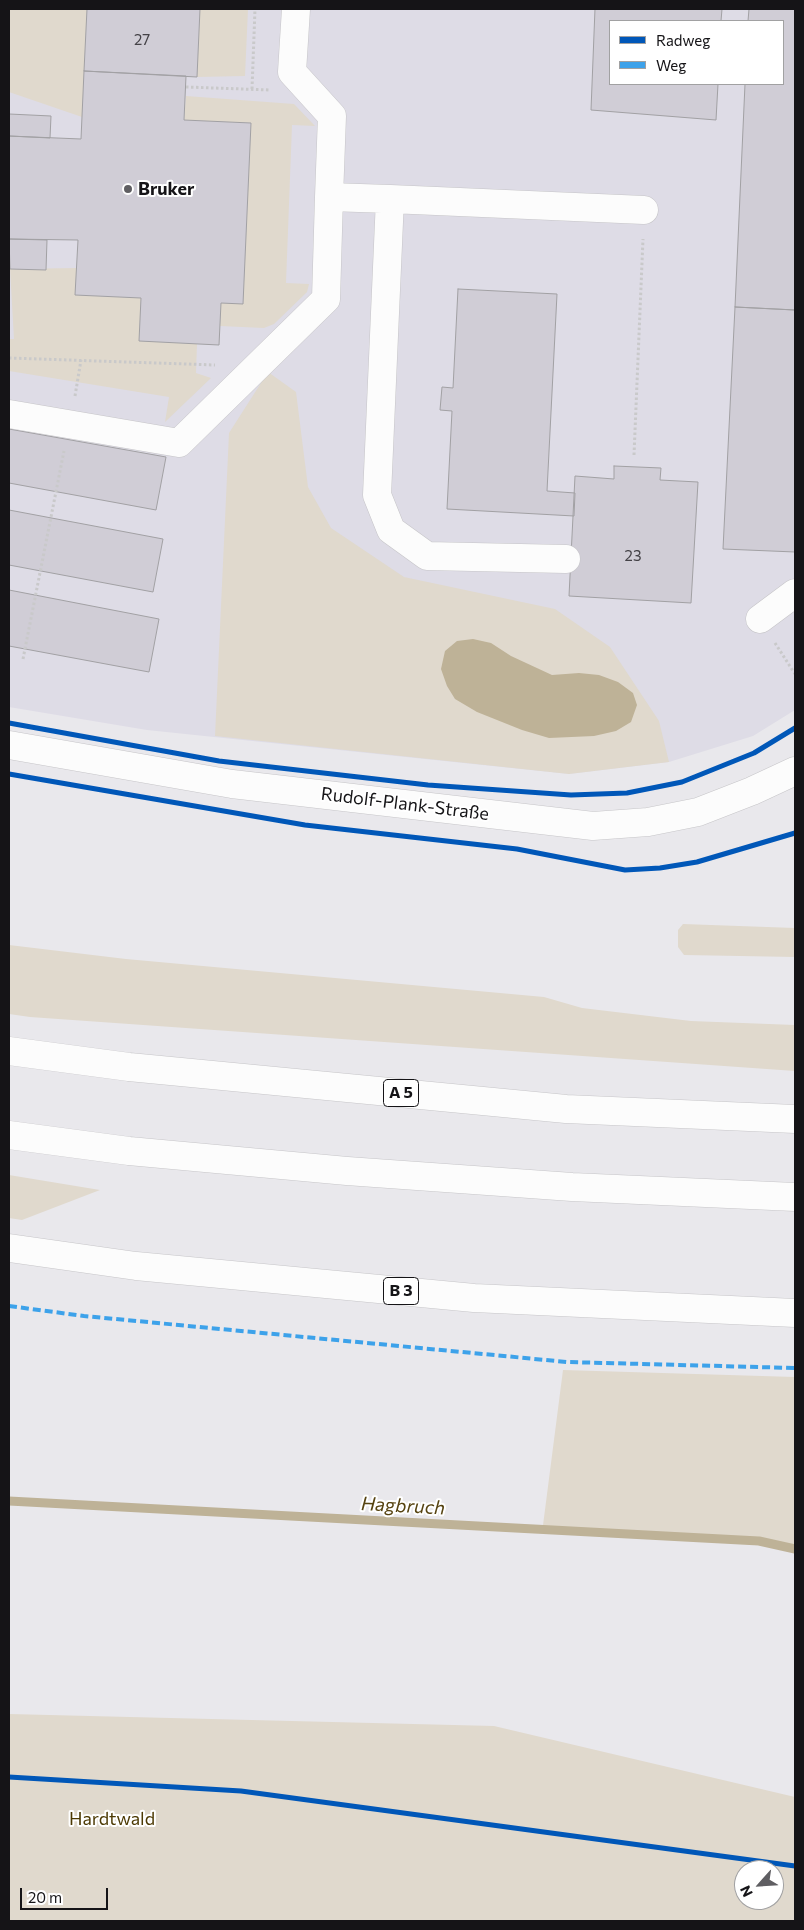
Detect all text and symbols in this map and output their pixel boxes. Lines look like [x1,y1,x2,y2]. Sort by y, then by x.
legend [609,20,784,85]
house number: 27 [134,31,150,49]
text: Radweg [656,31,710,49]
text: Weg [656,56,686,74]
place label: Bruker [138,178,194,200]
marker: Bruker [122,183,134,195]
house number: 23 [625,547,641,565]
street label: Rudolf-Plank-Straße [320,783,490,825]
road number: A 5 [384,1080,418,1106]
road number: B 3 [384,1278,418,1304]
water label: Hagbruch [360,1492,446,1520]
park label: Hardtwald [69,1808,155,1830]
north arrow [734,1860,784,1910]
scale bar [22,1878,110,1910]
text: N [736,1883,756,1900]
text: 20 m [28,1888,62,1906]

